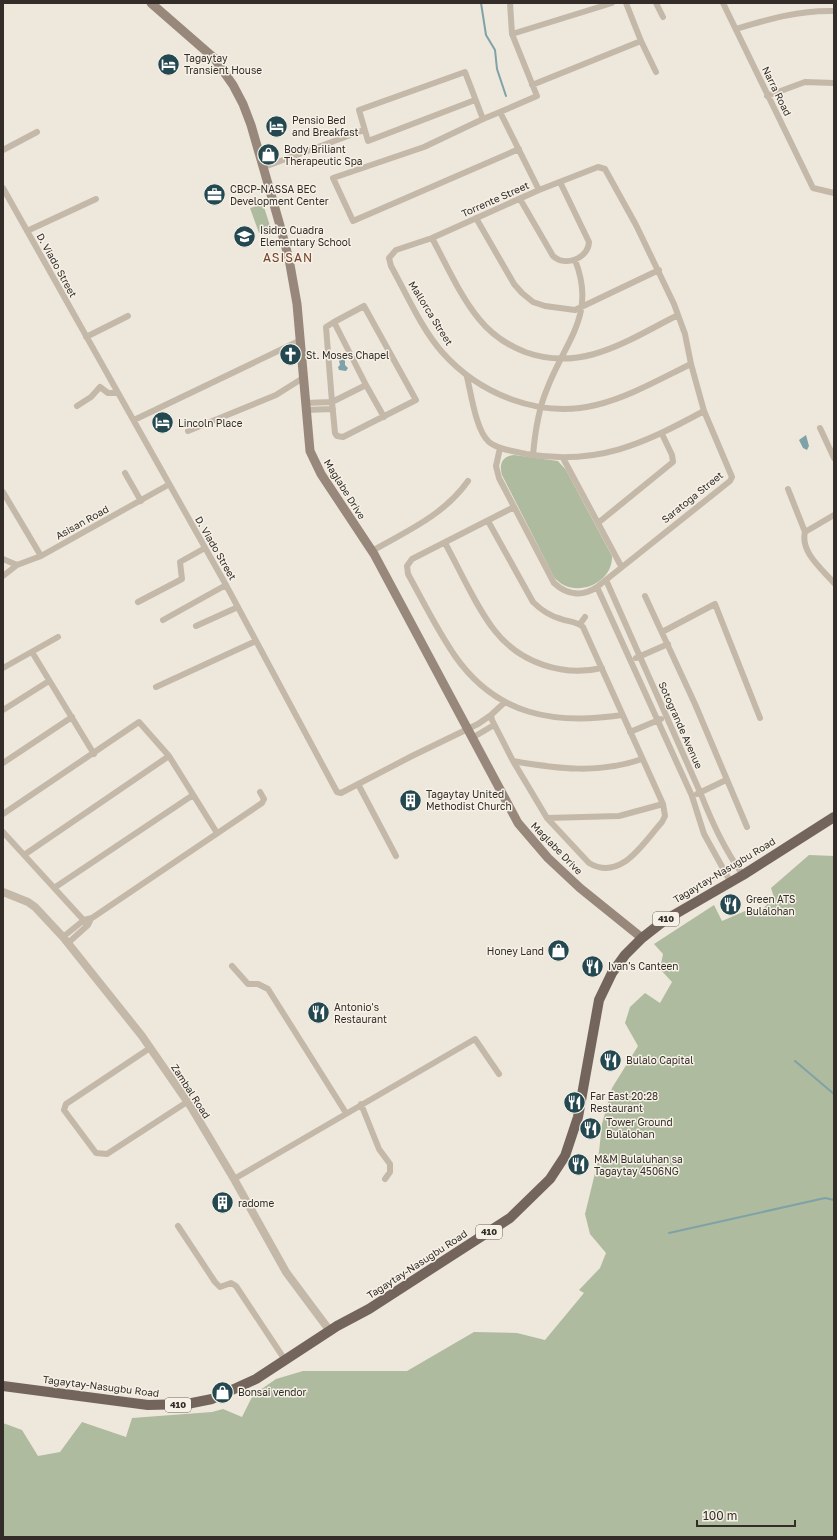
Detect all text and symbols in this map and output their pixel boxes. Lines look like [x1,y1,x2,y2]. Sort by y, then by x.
hotel icon: Tagaytay Transient House [156,51,182,77]
place label: Tagaytay Transient House [184,52,262,76]
street label: Narra Road [760,64,794,118]
hotel icon: Pensio Bed and Breakfast [264,113,290,139]
place label: Pensio Bed and Breakfast [292,114,358,138]
shop icon: Body Briliant Therapeutic Spa [256,142,282,168]
place label: Body Briliant Therapeutic Spa [284,143,362,167]
street label: Torrente Street [459,179,531,219]
office icon: CBCP-NASSA BEC Development Center [202,182,228,208]
place label: CBCP-NASSA BEC Development Center [230,183,329,207]
school or university icon: Isidro Cuadra Elementary School [232,223,258,249]
place label: Isidro Cuadra Elementary School [260,224,351,248]
street label: D. Viado Street [34,231,80,299]
district label: ASISAN [263,250,313,265]
street label: Mallorca Street [406,279,456,347]
church icon: St. Moses Chapel [277,342,303,368]
place label: St. Moses Chapel [306,349,389,361]
hotel icon: Lincoln Place [150,410,176,436]
place label: Lincoln Place [178,417,243,429]
street label: Maglabe Drive [322,457,368,521]
street label: Saratoga Street [659,469,725,525]
street label: Asisan Road [53,503,111,541]
street label: D. Viado Street [193,514,239,582]
street label: Sotogrande Avenue [656,680,706,771]
building icon: Tagaytay United Methodist Church [398,787,424,813]
place label: Tagaytay United Methodist Church [426,788,512,812]
street label: Maglabe Drive [529,819,585,877]
street label: Tagaytay-Nasugbu Road [671,835,777,905]
restaurant icon: Green ATS Bulalohan [717,892,743,918]
place label: Green ATS Bulalohan [746,893,796,917]
road number: 410 [653,912,679,926]
shop icon: Honey Land [546,938,572,964]
place label: Honey Land [487,945,544,957]
restaurant icon: Ivan's Canteen [579,953,605,979]
place label: Ivan's Canteen [608,960,678,972]
restaurant icon: Antonio's Restaurant [305,1000,331,1026]
place label: Antonio's Restaurant [334,1001,387,1025]
restaurant icon: Bulalo Capital [598,1047,624,1073]
place label: Bulalo Capital [626,1054,693,1066]
street label: Zambal Road [169,1062,213,1120]
restaurant icon: Far East 20:28 Restaurant [561,1089,587,1115]
place label: Far East 20:28 Restaurant [590,1090,658,1114]
restaurant icon: Tower Ground Bulalohan [578,1115,604,1141]
place label: Tower Ground Bulalohan [606,1116,673,1140]
restaurant icon: M&M Bulaluhan sa Tagaytay 4506NG [565,1152,591,1178]
place label: M&M Bulaluhan sa Tagaytay 4506NG [594,1153,683,1177]
building icon: radome [210,1190,236,1216]
place label: radome [238,1197,274,1209]
road number: 410 [476,1225,502,1239]
street label: Tagaytay-Nasugbu Road [365,1227,469,1301]
street label: Tagaytay-Nasugbu Road [42,1373,160,1399]
shop icon: Bonsai vendor [209,1379,235,1405]
place label: Bonsai vendor [238,1386,306,1398]
road number: 410 [165,1398,191,1412]
scale bar [697,1502,795,1528]
text: 100 m [703,1508,737,1523]

